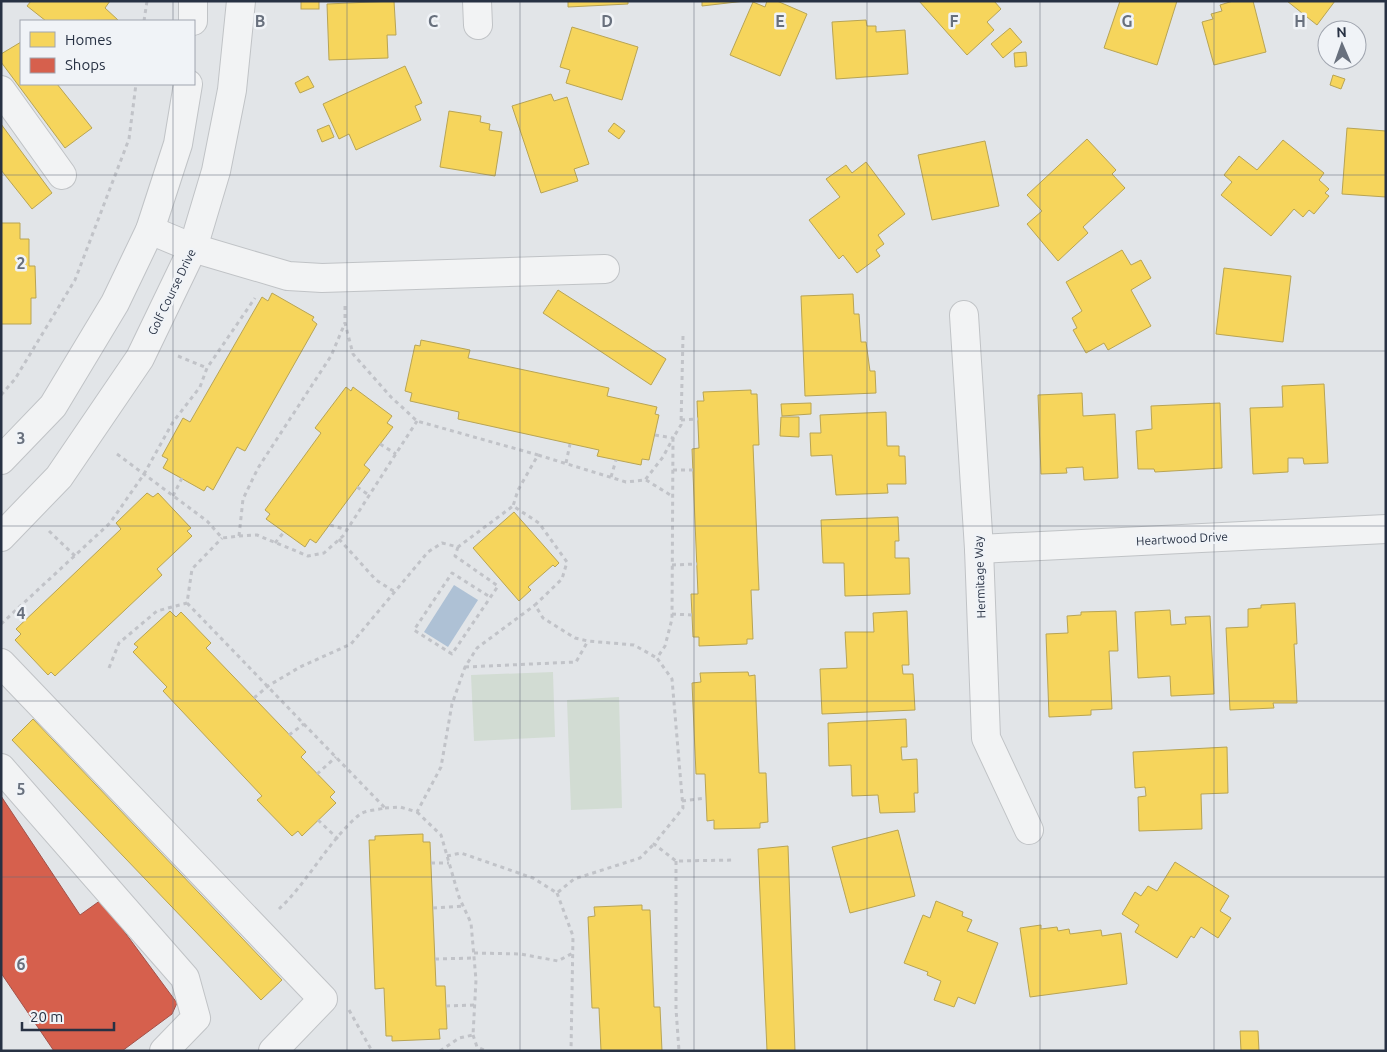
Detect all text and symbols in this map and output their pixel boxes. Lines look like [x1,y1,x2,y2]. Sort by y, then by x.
text: B [255,12,265,30]
text: C [428,12,438,30]
text: D [601,12,613,30]
text: E [775,12,785,30]
text: F [950,12,959,30]
text: G [1121,12,1133,30]
text: H [1294,12,1306,30]
legend [20,20,195,85]
north arrow [1317,20,1367,70]
text: N [1336,24,1347,40]
text: Homes [65,31,112,48]
text: Shops [65,56,106,73]
street label: Golf Course Drive [145,247,198,337]
text: 2 [16,254,26,272]
text: 3 [16,429,26,447]
street label: Heartwood Drive [1136,530,1228,547]
street label: Hermitage Way [972,535,987,619]
text: 4 [16,604,26,622]
text: 5 [16,780,26,798]
text: 6 [16,955,26,973]
scale bar [22,1000,115,1032]
text: 20 m [30,1008,63,1025]

